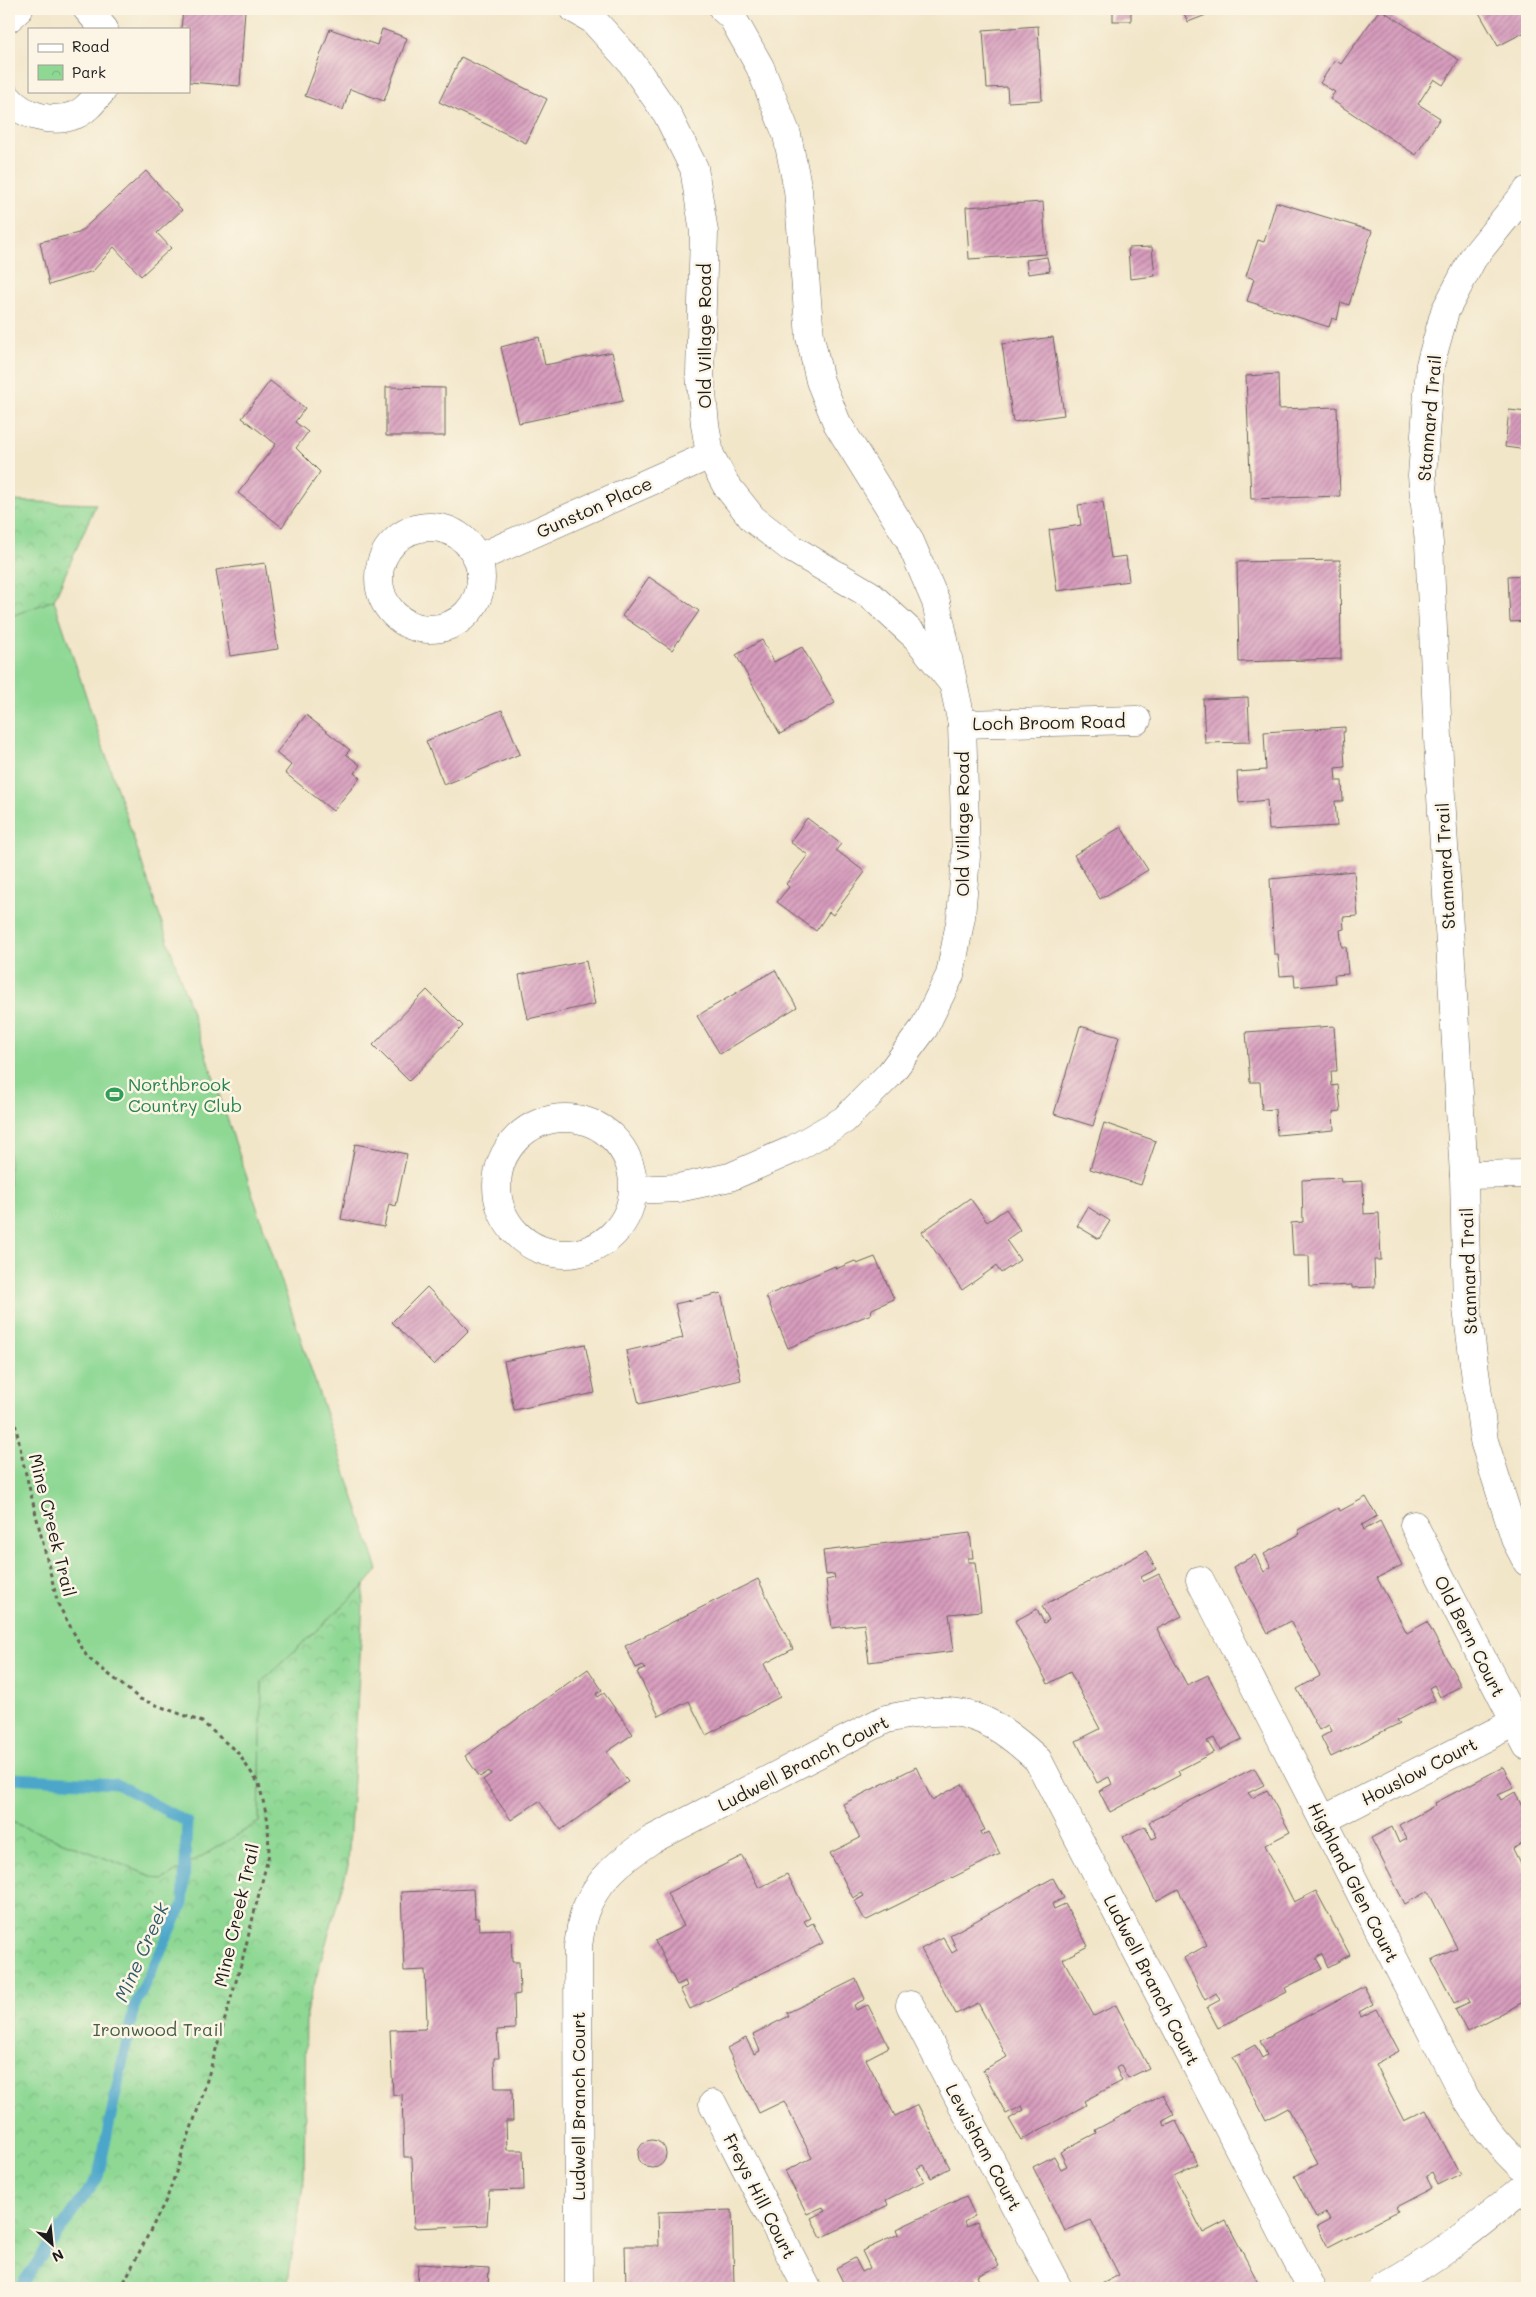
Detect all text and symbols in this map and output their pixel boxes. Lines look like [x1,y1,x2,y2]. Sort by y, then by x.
legend [28,28,190,92]
text: Road [72,36,109,56]
text: Park [72,62,106,82]
street label: Old Village Road [692,263,716,409]
street label: Stannard Trail [1412,354,1446,482]
street label: Gunston Place [532,471,656,543]
street label: Loch Broom Road [972,709,1126,735]
street label: Old Village Road [950,751,974,897]
street label: Stannard Trail [1430,802,1460,930]
place label: Northbrook Country Club [128,1072,242,1117]
sports icon: Northbrook Country Club [104,1084,124,1104]
street label: Stannard Trail [1454,1207,1482,1335]
street label: Mine Creek Trail [24,1451,82,1599]
street label: Old Bern Court [1429,1571,1511,1701]
street label: Ludwell Branch Court [713,1709,893,1817]
street label: Houslow Court [1357,1731,1481,1811]
street label: Highland Glen Court [1303,1798,1405,1966]
street label: Mine Creek Trail [208,1841,264,1989]
street label: Ludwell Branch Court [1098,1890,1206,2070]
water label: Mine Creek [108,1898,174,2006]
street label: Ludwell Branch Court [566,2012,590,2200]
park label: Ironwood Trail [93,2017,223,2041]
street label: Lewisham Court [940,2079,1028,2215]
street label: Freys Hill Court [718,2129,802,2263]
north arrow [28,2220,78,2270]
text: N [49,2245,67,2267]

